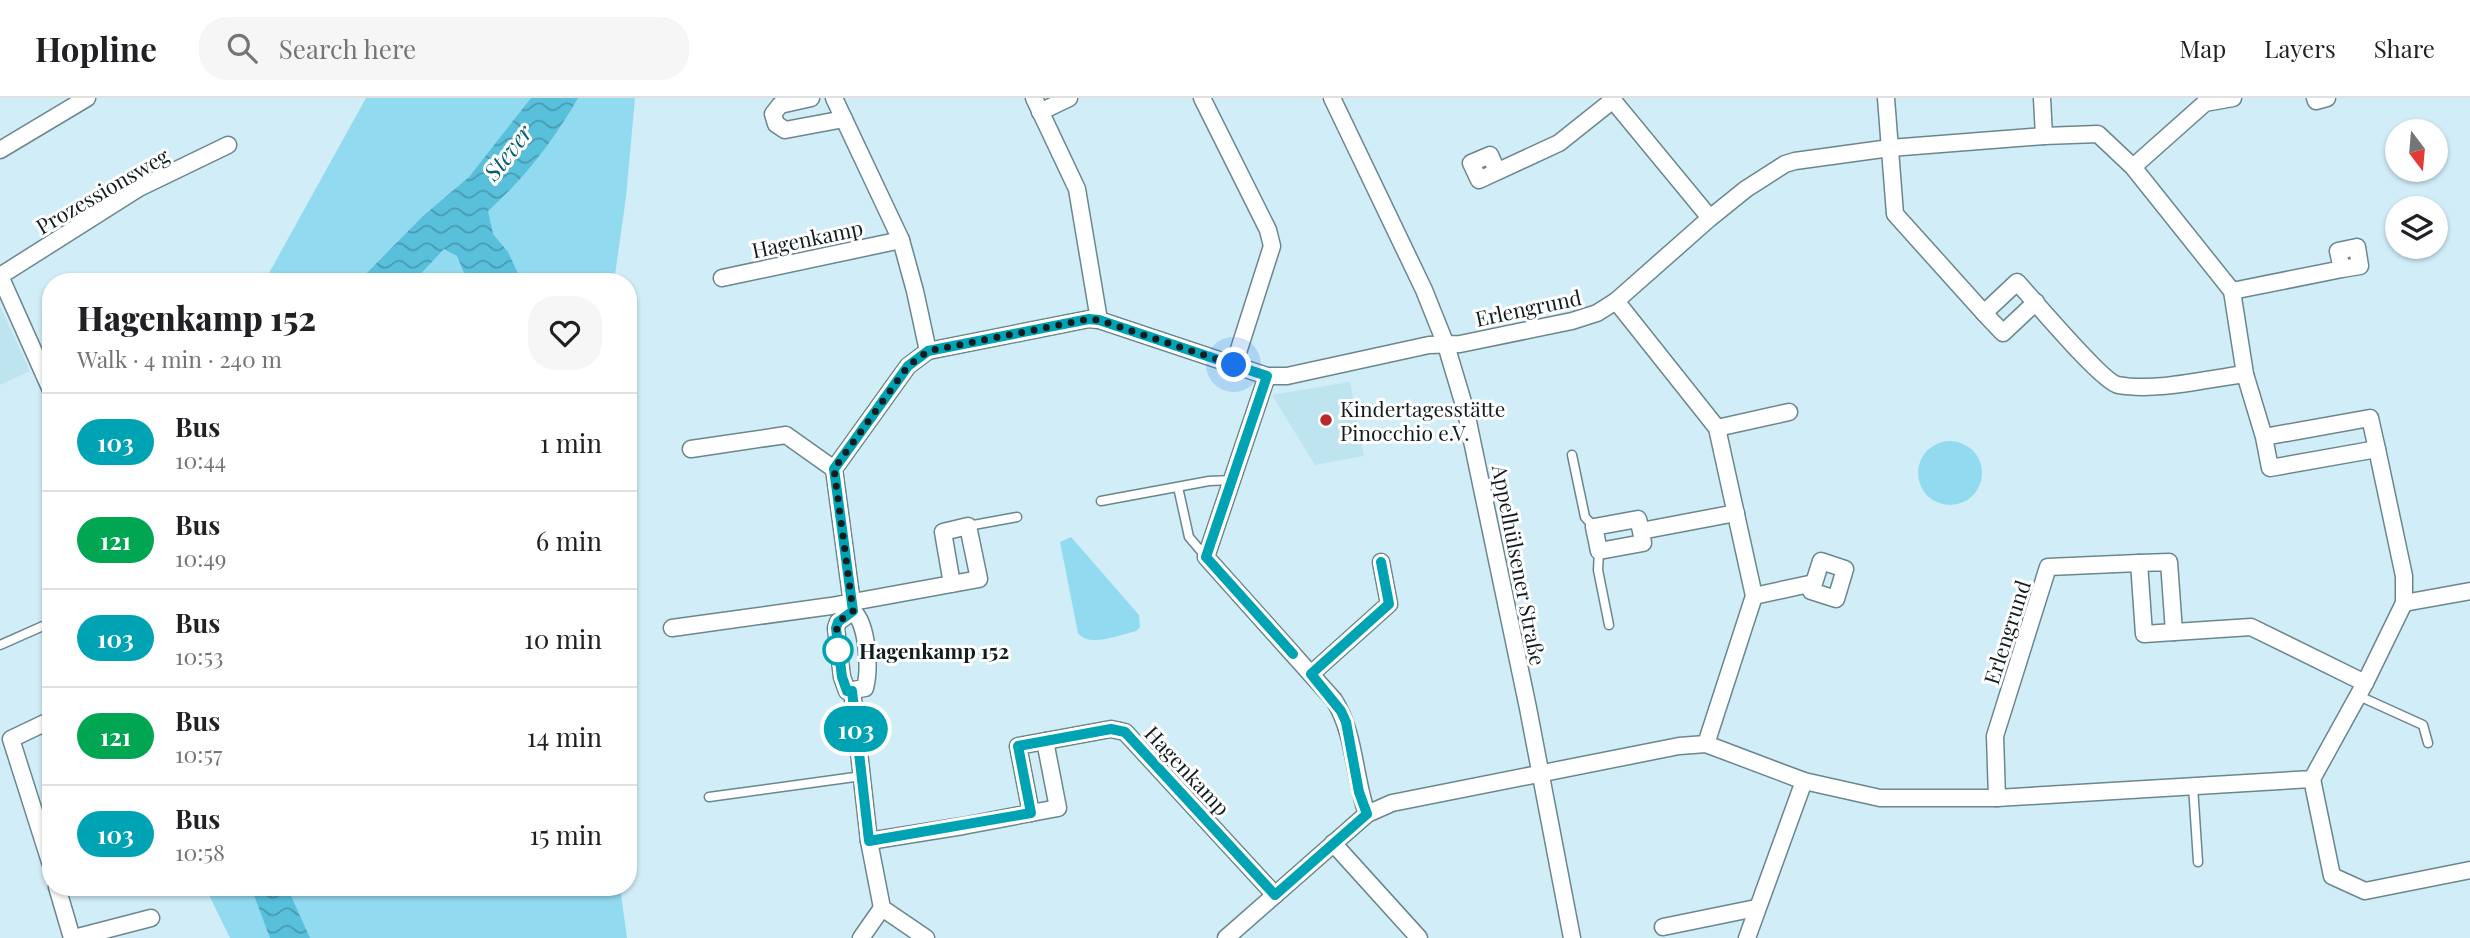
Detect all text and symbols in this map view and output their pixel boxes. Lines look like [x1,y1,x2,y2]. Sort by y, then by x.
search box [199,17,689,80]
text: Hopline [35,26,157,70]
icon: search [223,29,261,67]
text: Search here [279,31,416,66]
text: Map [2180,32,2226,64]
text: Layers [2264,32,2336,64]
text: Share [2374,32,2435,64]
water label: Stever [475,117,539,187]
north arrow [2385,119,2448,182]
map controls [2385,119,2448,259]
street label: Prozessionsweg [30,141,174,239]
button: layers [2385,196,2448,259]
street label: Hagenkamp [749,213,865,263]
street label: Erlengrund [1472,282,1584,332]
text: Hagenkamp 152 [77,295,316,339]
button: heart [528,296,602,370]
text: Walk · 4 min · 240 m [77,343,282,374]
your location [1216,347,1251,382]
place label: Kindertagesstätte Pinocchio e.V. [1340,394,1505,446]
text: Bus [175,409,220,444]
marker: Kindertagesstätte Pinocchio e.V. [1318,412,1334,428]
text: 1 min [540,425,602,460]
text: 103 [97,426,134,458]
text: 10:44 [175,444,226,475]
street label: Appelhülsener Straße [1487,461,1553,668]
text: Bus [175,507,220,542]
text: 6 min [536,523,602,558]
text: 121 [100,524,131,556]
text: 10:49 [175,542,227,573]
street label: Erlengrund [1976,576,2036,688]
text: Bus [175,605,220,640]
text: 10 min [524,621,602,656]
text: 103 [97,622,134,654]
marker: Hagenkamp 152 [823,635,853,665]
place label: Hagenkamp 152 [859,636,1009,664]
text: 10:53 [175,640,223,671]
text: Bus [175,703,220,738]
line badge: 103 [816,706,896,752]
text: 103 [838,713,874,745]
text: 14 min [527,719,602,754]
street label: Hagenkamp [1139,719,1237,821]
text: 121 [100,720,131,752]
text: 10:57 [175,738,222,769]
text: Bus [175,801,220,836]
text: 15 min [530,817,602,852]
text: 103 [97,818,134,850]
text: 10:58 [175,836,225,867]

